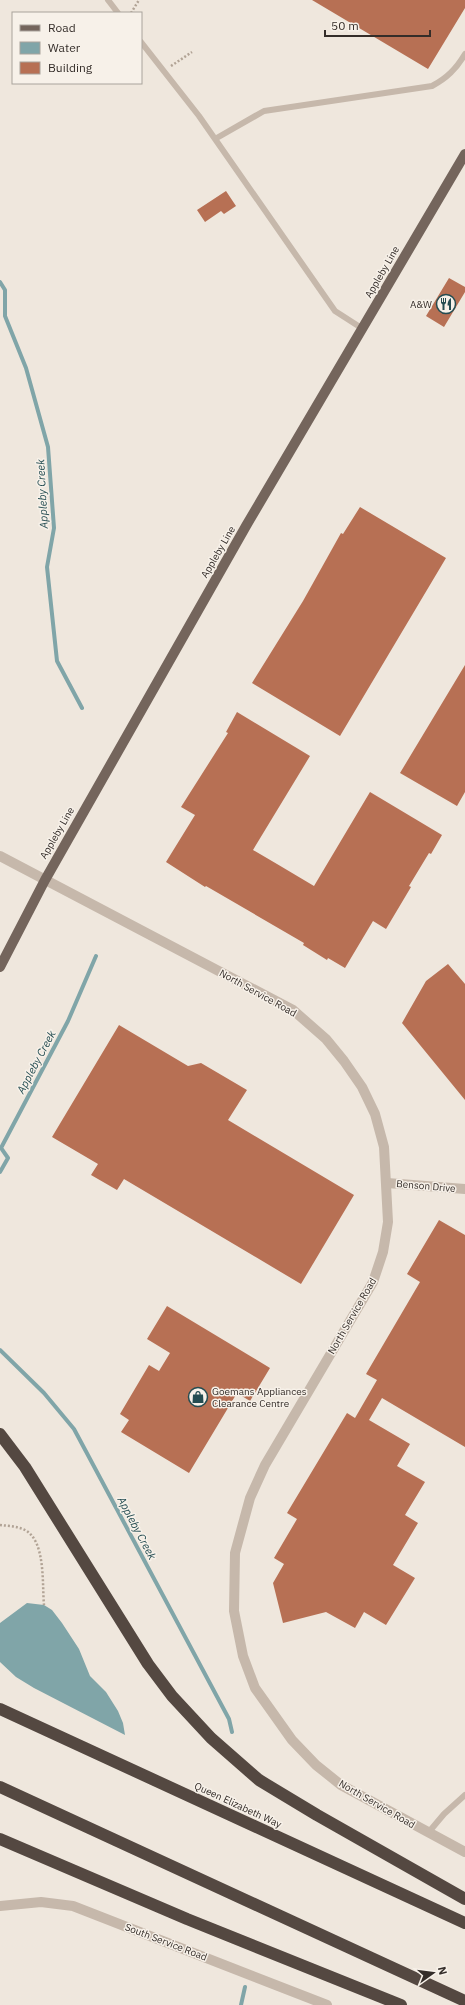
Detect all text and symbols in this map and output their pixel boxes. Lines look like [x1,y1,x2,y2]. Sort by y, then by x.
legend [12,12,142,84]
scale bar [325,12,430,38]
text: 50 m [331,18,359,33]
text: Road [48,20,76,35]
text: Water [48,40,81,55]
text: Building [48,60,93,75]
street label: Appleby Line [362,243,402,300]
restaurant icon: A&W [435,293,457,315]
place label: A&W [410,298,432,311]
water label: Appleby Creek [33,459,51,530]
street label: Appleby Line [198,523,238,580]
street label: Appleby Line [37,804,77,861]
street label: North Service Road [217,966,299,1020]
water label: Appleby Creek [13,1028,59,1097]
street label: Benson Drive [396,1177,457,1195]
street label: North Service Road [325,1275,379,1357]
place label: Goemans Appliances Clearance Centre [212,1385,307,1410]
shop icon: Goemans Appliances Clearance Centre [187,1386,209,1408]
water label: Appleby Creek [114,1493,160,1562]
street label: North Service Road [336,1777,418,1831]
street label: Queen Elizabeth Way [192,1779,284,1831]
street label: South Service Road [123,1920,209,1964]
north arrow [413,1953,453,1993]
text: N [435,1965,450,1976]

